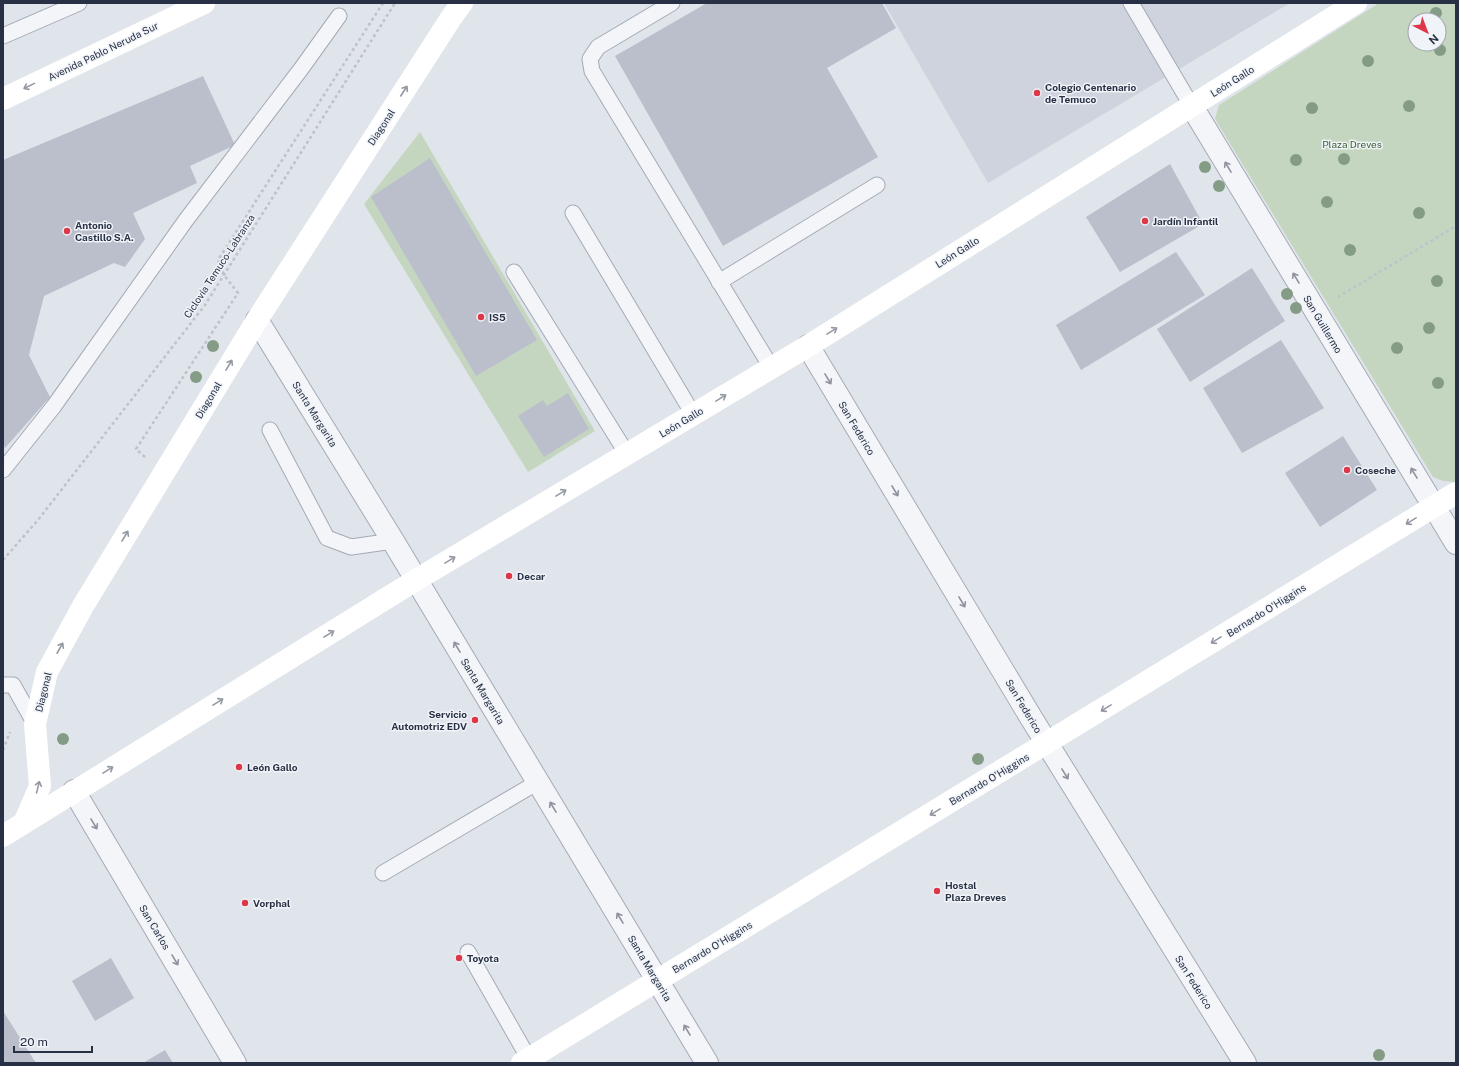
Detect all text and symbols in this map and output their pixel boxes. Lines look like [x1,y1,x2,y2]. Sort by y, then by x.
north arrow [1407,12,1447,52]
street label: Avenida Pablo Neruda Sur [46,19,160,83]
text: N [1426,32,1441,47]
street label: León Gallo [1208,63,1256,99]
place label: Colegio Centenario de Temuco [1045,81,1136,105]
one-way arrow [24,83,36,90]
one-way arrow [400,86,408,97]
marker: Colegio Centenario de Temuco [1032,88,1042,98]
street label: Diagonal [365,107,397,147]
park label: Plaza Dreves [1322,138,1382,150]
one-way arrow [1224,161,1232,173]
street label: Ciclovía Temuco-Labranza [181,212,257,320]
place label: Jardín Infantil [1153,215,1218,227]
marker: Jardín Infantil [1140,216,1150,226]
place label: Antonio Castillo S.A. [75,219,134,243]
marker: Antonio Castillo S.A. [62,226,72,236]
street label: León Gallo [933,234,981,270]
one-way arrow [1291,272,1299,284]
street label: San Guillermo [1301,293,1345,356]
place label: IS5 [489,311,506,323]
marker: IS5 [476,312,486,322]
one-way arrow [826,326,838,334]
one-way arrow [226,359,234,371]
one-way arrow [824,373,832,384]
street label: Diagonal [192,379,224,421]
street label: Santa Margarita [290,379,340,449]
one-way arrow [715,393,727,401]
street label: San Federico [836,399,878,457]
street label: León Gallo [657,404,705,440]
place label: Coseche [1355,464,1396,476]
marker: Coseche [1342,465,1352,475]
one-way arrow [1410,468,1418,479]
one-way arrow [891,485,899,497]
one-way arrow [555,489,567,497]
one-way arrow [1406,517,1417,525]
one-way arrow [121,531,129,542]
one-way arrow [444,555,456,563]
place label: Decar [517,570,545,582]
marker: Decar [504,571,514,581]
street label: Bernardo O'Higgins [1224,581,1308,639]
one-way arrow [958,596,966,608]
one-way arrow [323,629,335,637]
one-way arrow [1211,636,1222,644]
one-way arrow [56,642,64,654]
one-way arrow [453,642,461,653]
street label: Santa Margarita [459,656,507,726]
street label: Diagonal [32,671,54,713]
street label: San Federico [1003,677,1045,735]
one-way arrow [212,698,223,706]
one-way arrow [1101,704,1112,712]
place label: Servicio Automotriz EDV [391,708,467,732]
marker: Servicio Automotriz EDV [470,715,480,725]
street label: Bernardo O'Higgins [947,750,1031,808]
place label: León Gallo [247,761,298,773]
marker: León Gallo [234,762,244,772]
one-way arrow [102,766,114,774]
one-way arrow [1061,768,1069,779]
one-way arrow [35,781,43,794]
one-way arrow [548,801,556,813]
one-way arrow [929,809,941,817]
one-way arrow [91,818,99,830]
place label: Hostal Plaza Dreves [945,879,1006,903]
marker: Hostal Plaza Dreves [932,886,942,896]
place label: Vorphal [253,897,290,909]
marker: Vorphal [240,898,250,908]
street label: San Carlos [137,902,173,952]
one-way arrow [615,912,623,924]
street label: Bernardo O'Higgins [670,918,754,976]
street label: Santa Margarita [626,933,674,1003]
place label: Toyota [467,952,499,964]
marker: Toyota [454,953,464,963]
street label: San Federico [1173,953,1215,1011]
one-way arrow [171,954,179,966]
one-way arrow [682,1024,690,1036]
scale bar [14,1028,92,1054]
text: 20 m [20,1035,48,1049]

